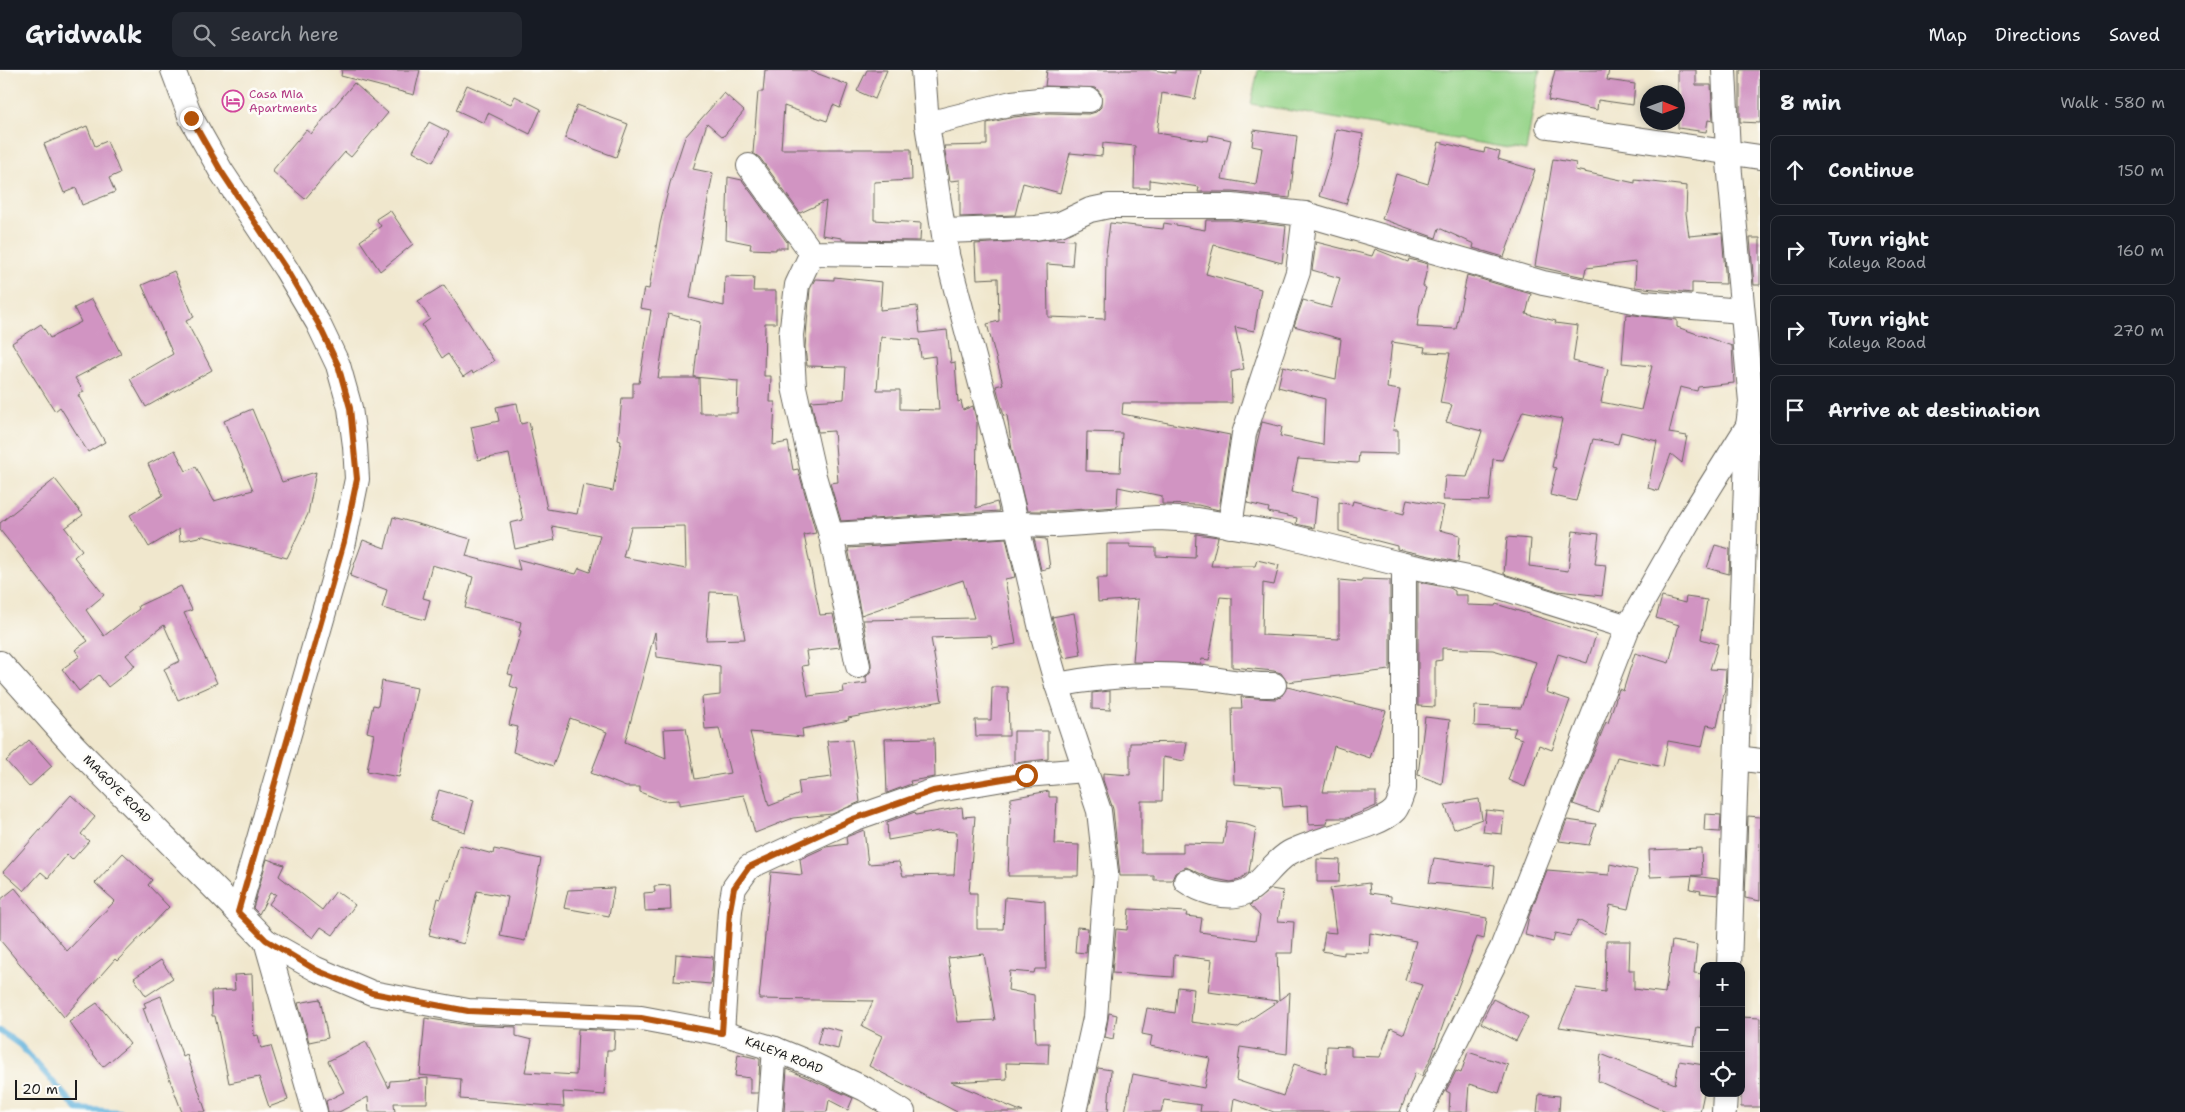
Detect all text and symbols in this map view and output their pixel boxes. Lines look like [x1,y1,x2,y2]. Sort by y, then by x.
search box [172,12,522,57]
text: Gridwalk [25,19,142,51]
icon: search [190,21,218,49]
text: Search here [230,22,339,47]
text: Map [1929,23,1967,47]
text: Directions [1995,23,2081,47]
text: Saved [2109,23,2160,47]
north arrow [1640,85,1685,130]
place label: Casa Mia Apartments [249,86,318,116]
hotel icon: Casa Mia Apartments [221,89,245,113]
text: 8 min [1780,89,1841,117]
text: Walk · 580 m [2060,92,2165,113]
route end [180,107,203,130]
icon: ahead [1781,156,1809,184]
text: Continue [1828,158,1914,183]
text: 150 m [2117,160,2164,181]
text: Turn right [1828,227,1929,252]
icon: right [1781,236,1809,264]
text: 160 m [2117,240,2164,261]
text: Kaleya Road [1828,252,1926,273]
text: Turn right [1828,307,1929,332]
icon: right [1781,316,1809,344]
text: 270 m [2113,320,2164,341]
text: Kaleya Road [1828,332,1926,353]
icon: arrive [1781,396,1809,424]
text: Arrive at destination [1828,398,2040,423]
street label: MAGOYE ROAD [80,752,154,826]
route start [1015,764,1038,787]
map controls [1700,962,1745,1097]
button: + [1700,962,1745,1007]
button: − [1700,1007,1745,1052]
street label: KALEYA ROAD [743,1033,825,1077]
button: locate [1700,1052,1745,1097]
scale bar [15,1077,78,1100]
text: 20 m [22,1080,58,1098]

